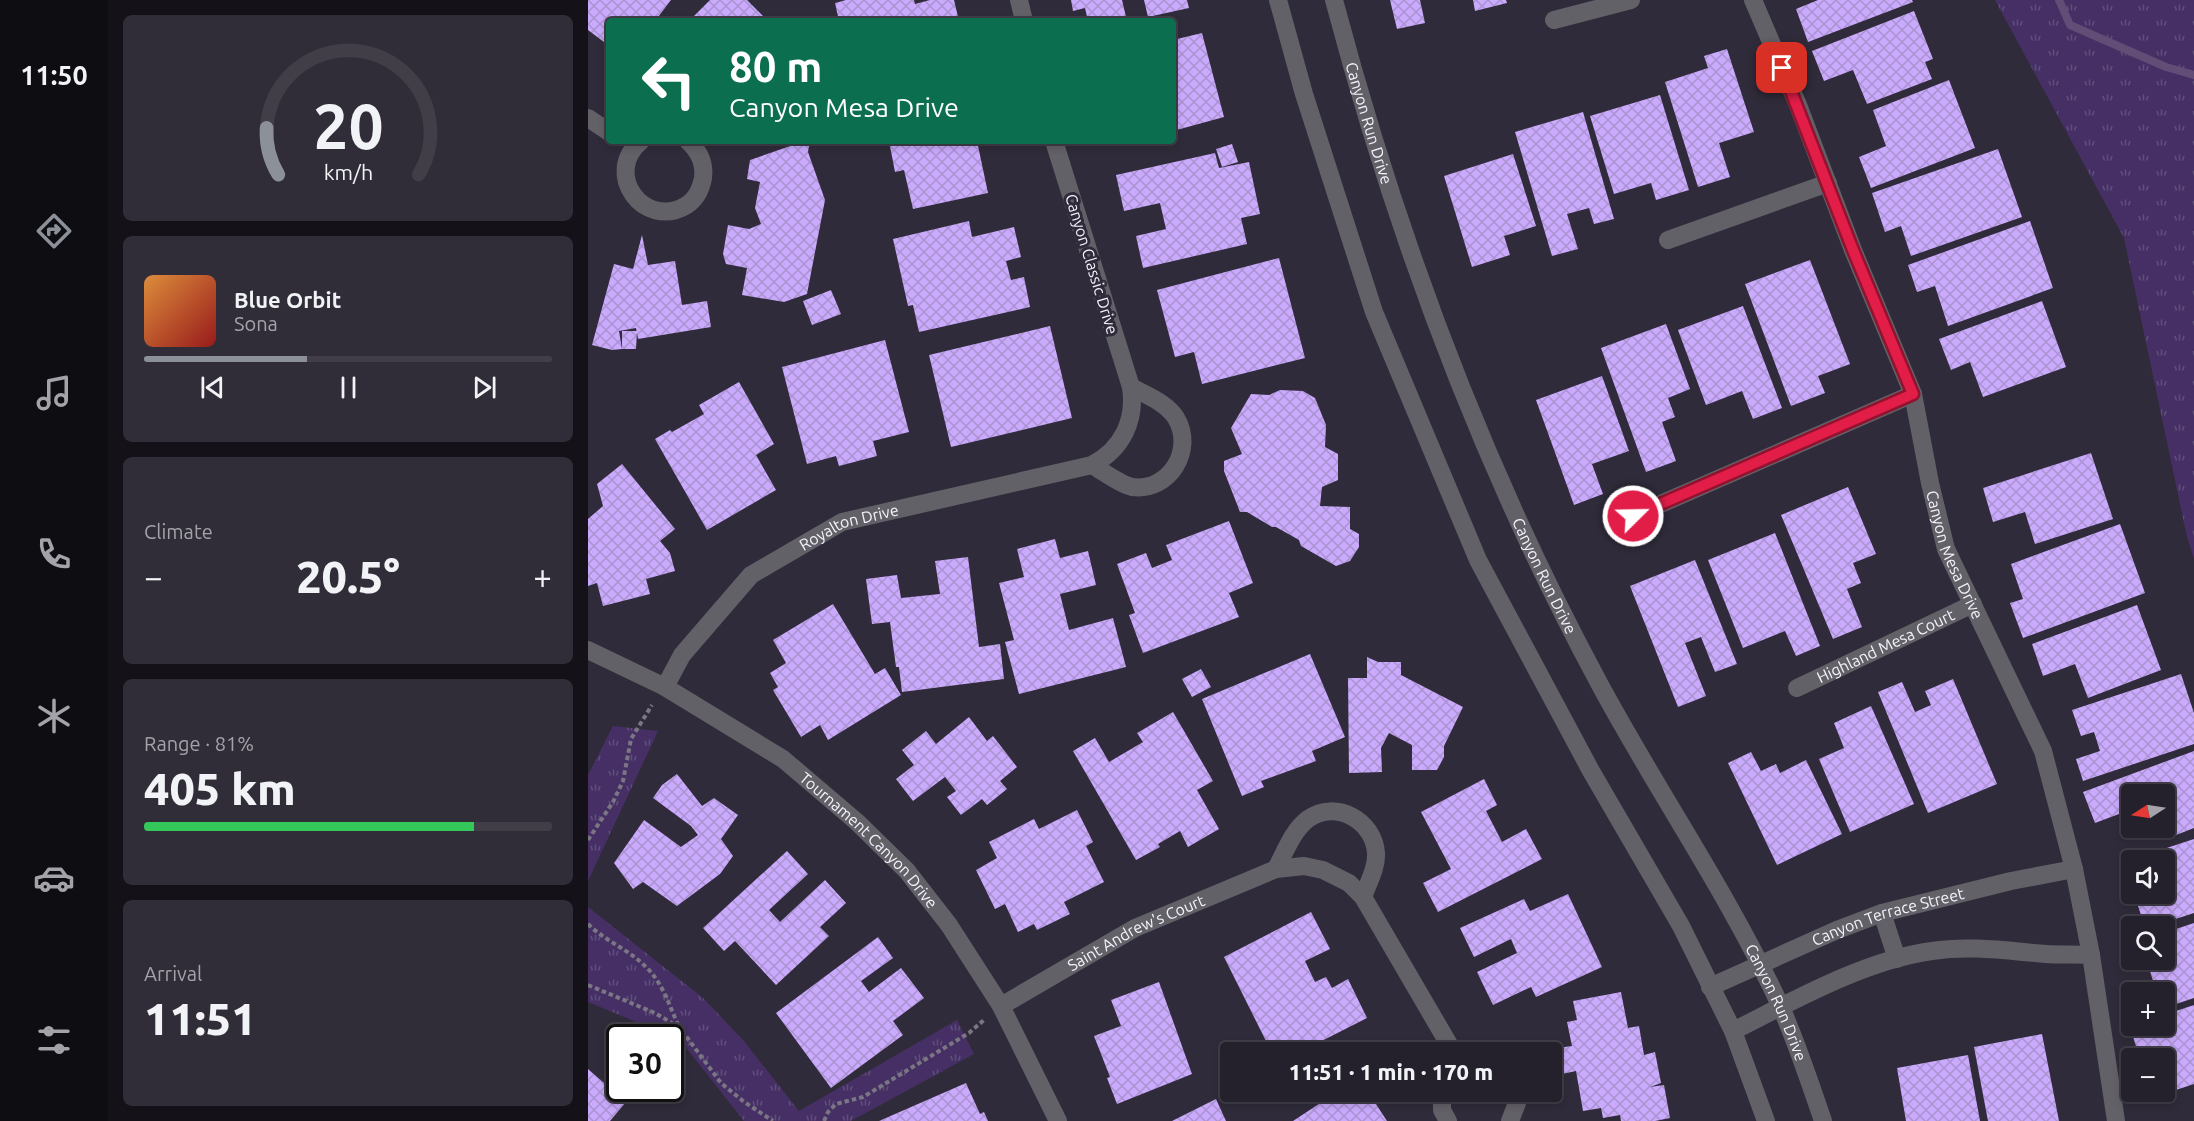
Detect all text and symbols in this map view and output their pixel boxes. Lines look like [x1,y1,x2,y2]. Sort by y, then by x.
icon: left [630,42,708,120]
pin [1756,42,1807,93]
text: 80 m [729,43,823,90]
icon: arrive [1765,51,1798,84]
text: 11:50 [20,60,88,90]
street label: Canyon Run Drive [1342,60,1396,186]
text: 20 [313,91,383,161]
text: Canyon Mesa Drive [729,92,959,122]
text: km/h [323,160,373,184]
street label: Canyon Classic Drive [1062,192,1122,336]
icon: directions [33,210,75,252]
text: Blue Orbit [234,287,341,312]
text: Sona [234,312,278,335]
icon: previous [196,371,229,404]
icon: pause [332,371,365,404]
icon: next [468,371,501,404]
icon: music [33,372,75,414]
position arrow [1601,484,1665,548]
street label: Canyon Mesa Drive [1923,489,1987,622]
street label: Royalton Drive [796,500,900,554]
street label: Canyon Run Drive [1509,515,1580,637]
text: Climate [144,520,213,543]
icon: phone [33,533,75,575]
text: 20.5° [296,551,400,602]
text: − [144,558,163,595]
text: + [533,558,552,595]
street label: Highland Mesa Court [1814,605,1958,686]
icon: climate [33,695,75,737]
text: Range · 81% [144,732,254,755]
text: 405 km [144,763,296,814]
street label: Tournament Canyon Drive [796,768,941,912]
north arrow [2121,784,2175,838]
map controls [2121,784,2175,1102]
button: sound [2121,850,2175,904]
icon: car [33,857,75,899]
street label: Canyon Terrace Street [1809,884,1967,949]
street label: Saint Andrew's Court [1064,891,1208,974]
button: search [2121,916,2175,970]
street label: Canyon Run Drive [1742,941,1810,1063]
text: Arrival [144,962,202,985]
button: + [2121,982,2175,1036]
text: 11:51 [144,993,257,1044]
icon: filters [33,1019,75,1061]
speed limit sign: 30 [606,1024,684,1102]
button: − [2121,1048,2175,1102]
text: 11:51 · 1 min · 170 m [1289,1059,1493,1084]

